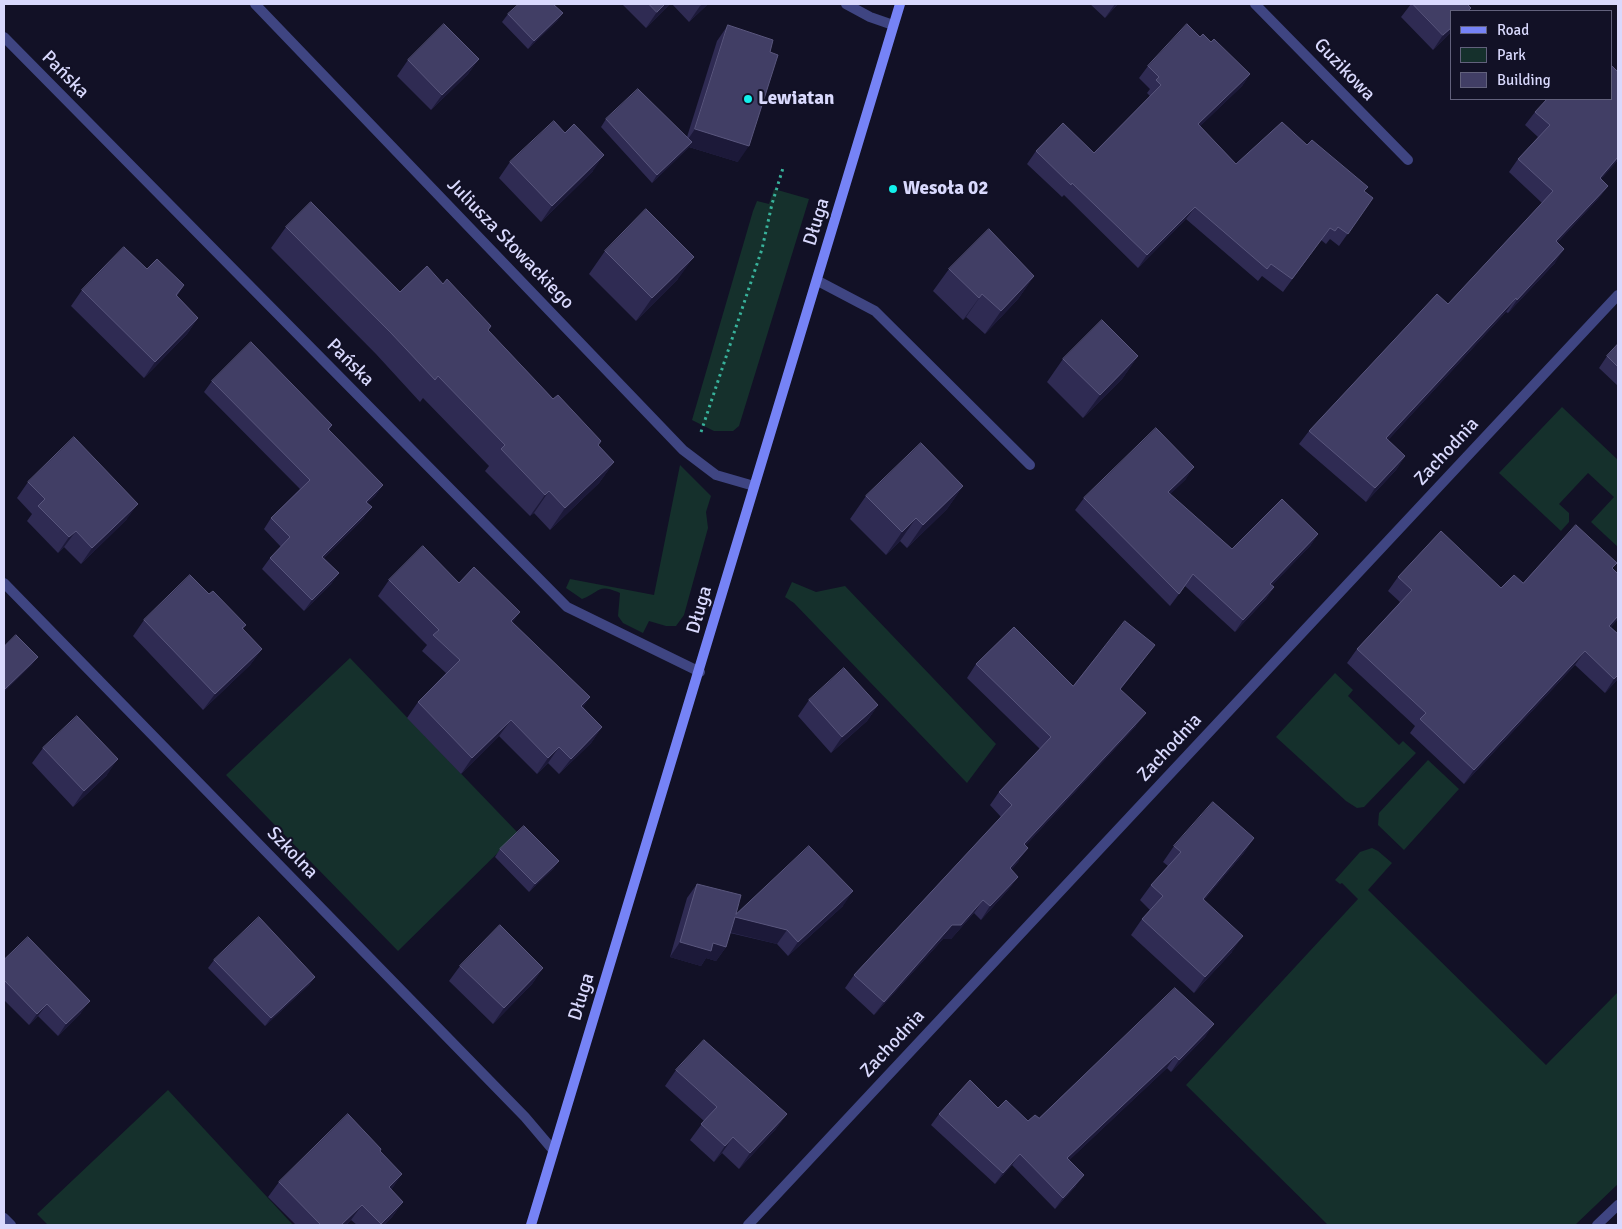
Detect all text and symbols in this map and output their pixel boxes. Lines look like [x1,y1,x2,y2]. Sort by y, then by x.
legend [1450,10,1612,100]
text: Road [1497,21,1529,39]
street label: Guzikowa [1309,34,1379,106]
street label: Pańska [36,46,94,104]
text: Park [1497,46,1526,64]
text: Building [1497,71,1551,89]
place label: Lewiatan [758,88,834,110]
marker: Lewiatan [742,93,754,105]
street label: Juliusza Słowackiego [442,174,578,314]
place label: Wesoła 02 [903,178,989,200]
marker: Wesoła 02 [887,183,899,195]
street label: Długa [799,195,835,249]
street label: Pańska [321,334,379,392]
street label: Zachodnia [1410,413,1484,491]
street label: Długa [682,583,718,637]
street label: Zachodnia [1133,709,1207,787]
street label: Szkolna [262,822,322,884]
street label: Długa [564,970,600,1024]
street label: Zachodnia [856,1005,930,1083]

